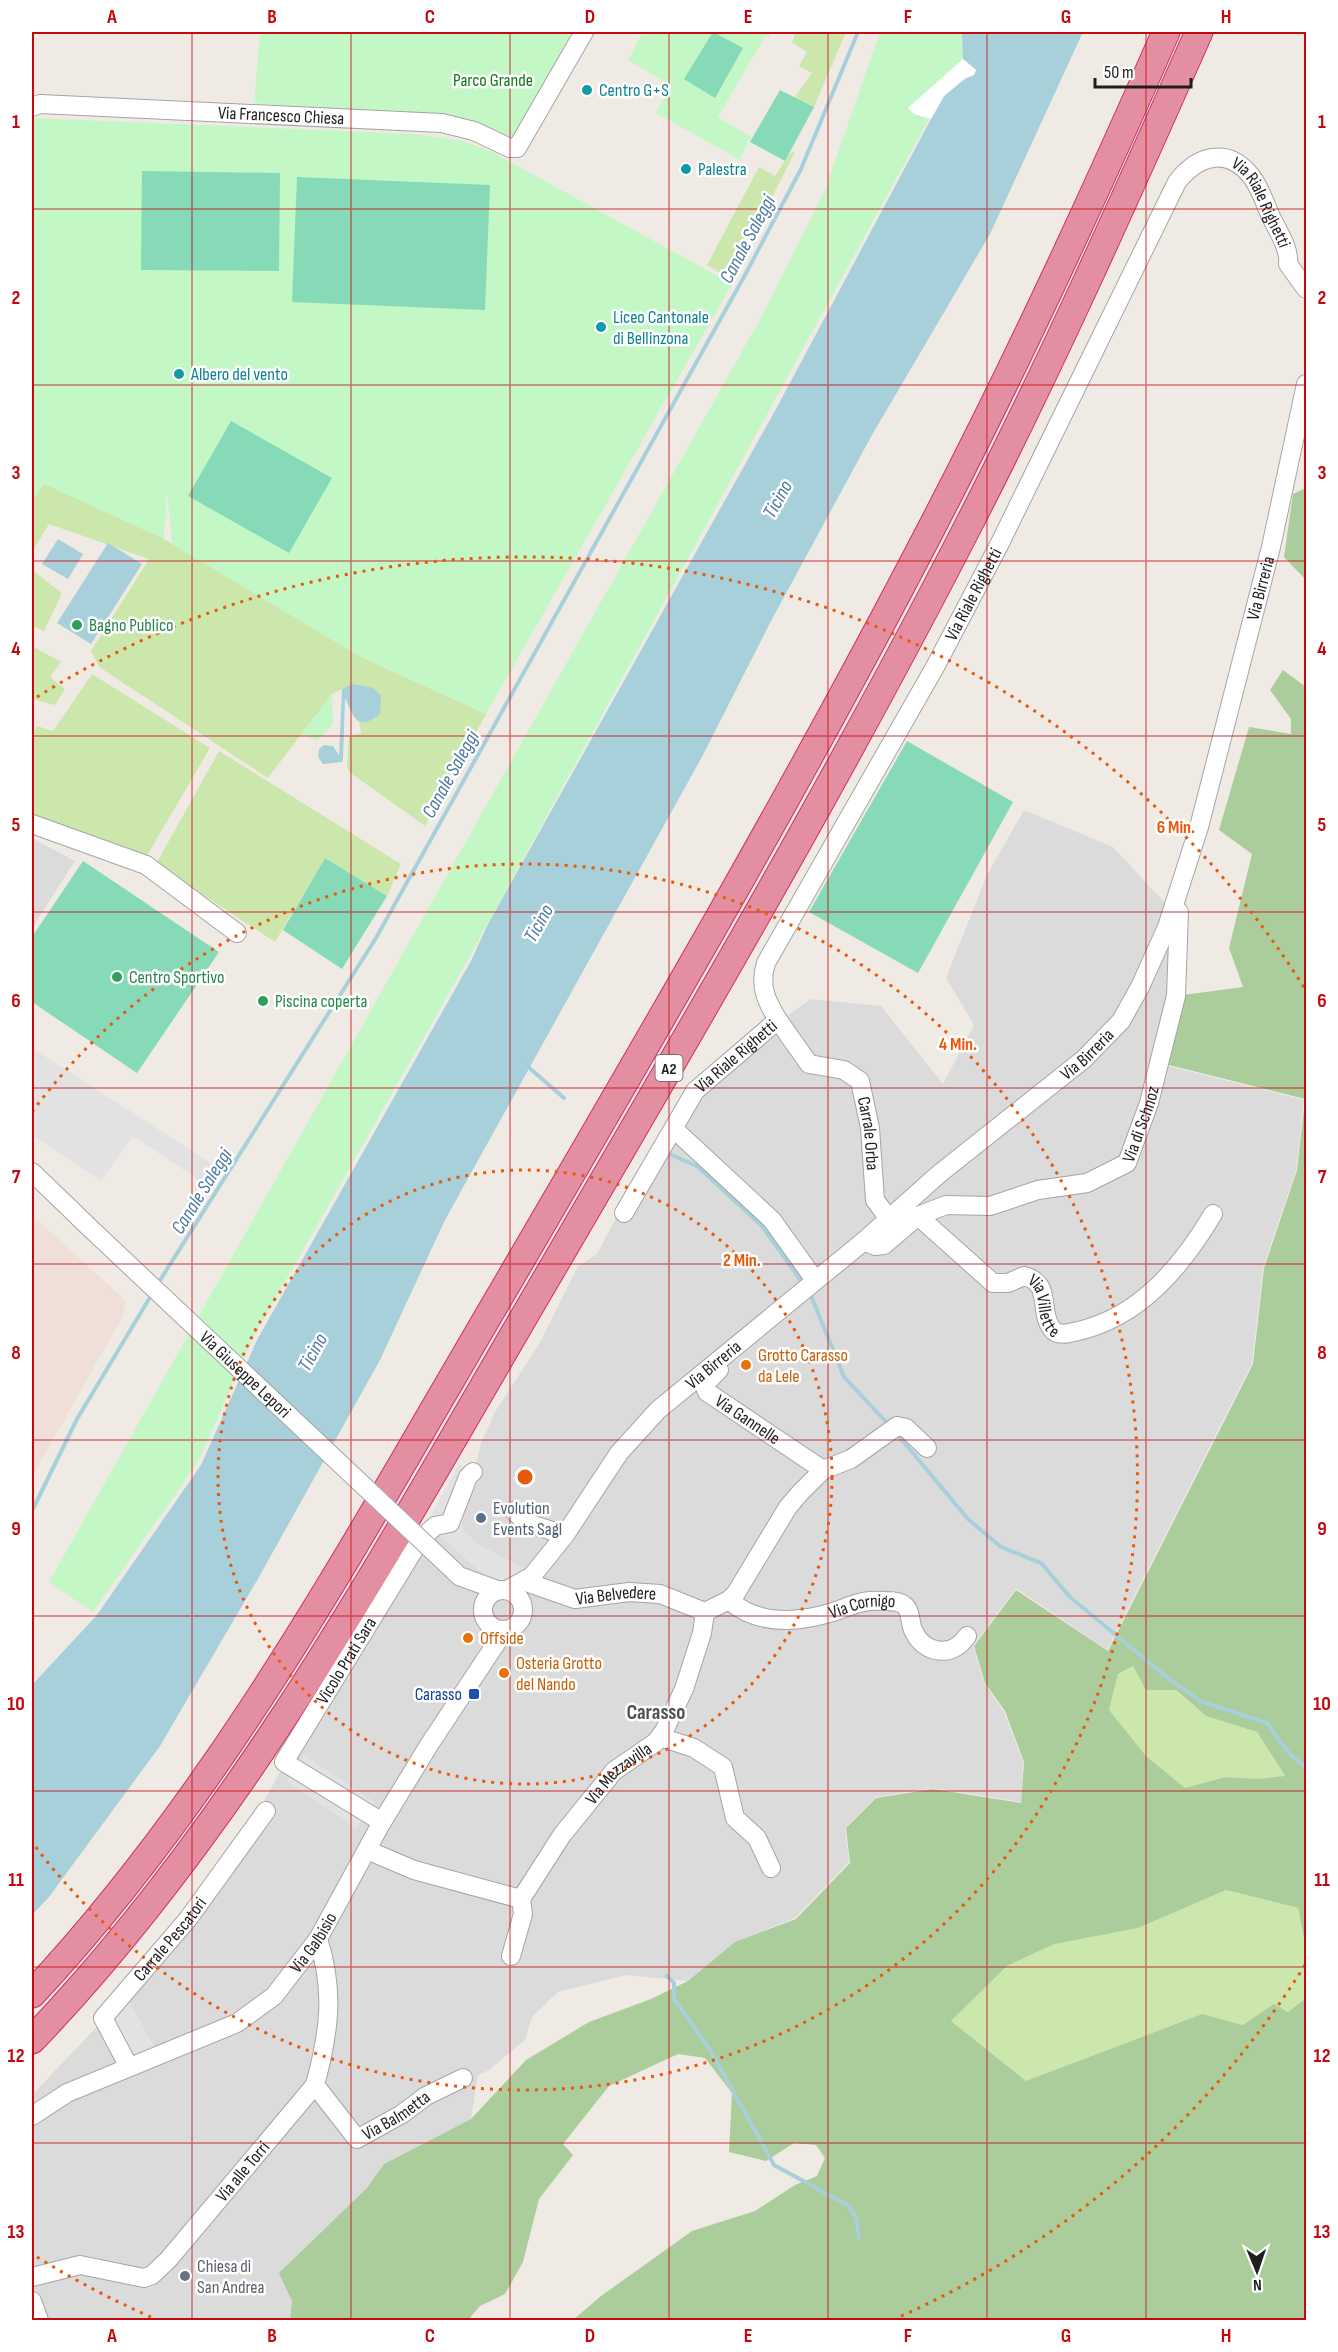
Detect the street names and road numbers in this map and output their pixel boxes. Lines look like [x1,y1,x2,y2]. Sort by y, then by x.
street label: Via Francesco Chiesa [218,102,345,129]
street label: Via Riale Righetti [1228,153,1295,250]
street label: Via Riale Righetti [941,545,1007,644]
street label: Via Birreria [1243,554,1279,623]
street label: Via Riale Righetti [691,1015,782,1097]
street label: Via Birreria [1056,1025,1119,1085]
road number: A2 [656,1055,682,1081]
street label: Via di Schnoz [1118,1084,1164,1165]
street label: Carrale Orba [853,1095,883,1171]
street label: Via Villette [1024,1270,1063,1343]
street label: Via Giuseppe Lepori [195,1327,295,1423]
street label: Via Birreria [682,1336,746,1394]
street label: Via Gannelle [711,1391,784,1449]
street label: Via Belvedere [574,1582,657,1610]
street label: Via Cornigo [826,1591,896,1624]
street label: Vicolo Prati Sara [312,1614,381,1708]
street label: Via Mezzavilla [581,1738,656,1809]
street label: Carrale Pescatori [129,1893,211,1985]
street label: Via Galbisio [286,1909,341,1977]
street label: Via Balmetta [359,2087,434,2145]
street label: Via alle Torri [212,2137,274,2206]

